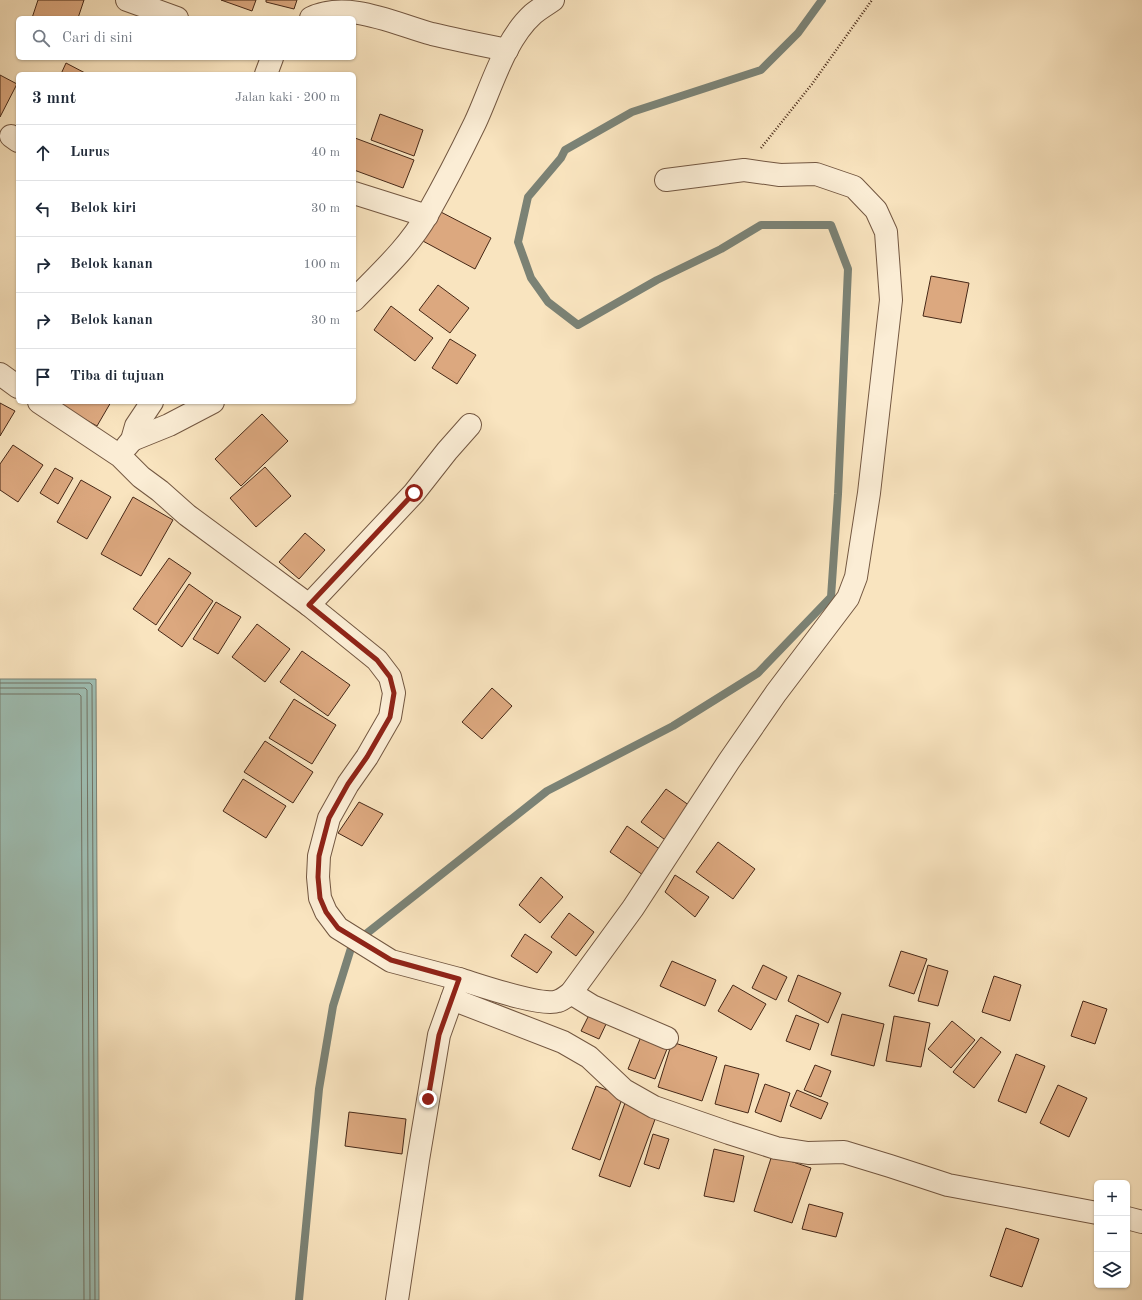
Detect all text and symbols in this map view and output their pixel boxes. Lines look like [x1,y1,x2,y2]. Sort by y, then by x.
search box [16,16,356,60]
icon: search [30,27,52,49]
text: Cari di sini [62,31,133,46]
text: 3 mnt [32,90,76,107]
text: Jalan kaki · 200 m [235,91,340,104]
icon: ahead [32,142,54,164]
text: Lurus [70,145,110,160]
text: 40 m [311,146,340,159]
icon: left [32,198,54,220]
text: Belok kiri [70,201,136,216]
text: 30 m [311,202,340,215]
icon: right [32,254,54,276]
text: Belok kanan [70,257,153,272]
text: 100 m [303,258,340,271]
icon: right [32,310,54,332]
text: Belok kanan [70,313,153,328]
text: 30 m [311,314,340,327]
icon: arrive [32,366,54,388]
text: Tiba di tujuan [70,369,164,384]
route start [405,484,423,502]
route end [419,1090,437,1108]
map controls [1094,1180,1130,1288]
button: + [1094,1180,1130,1216]
button: − [1094,1216,1130,1252]
button: layers [1094,1252,1130,1288]

